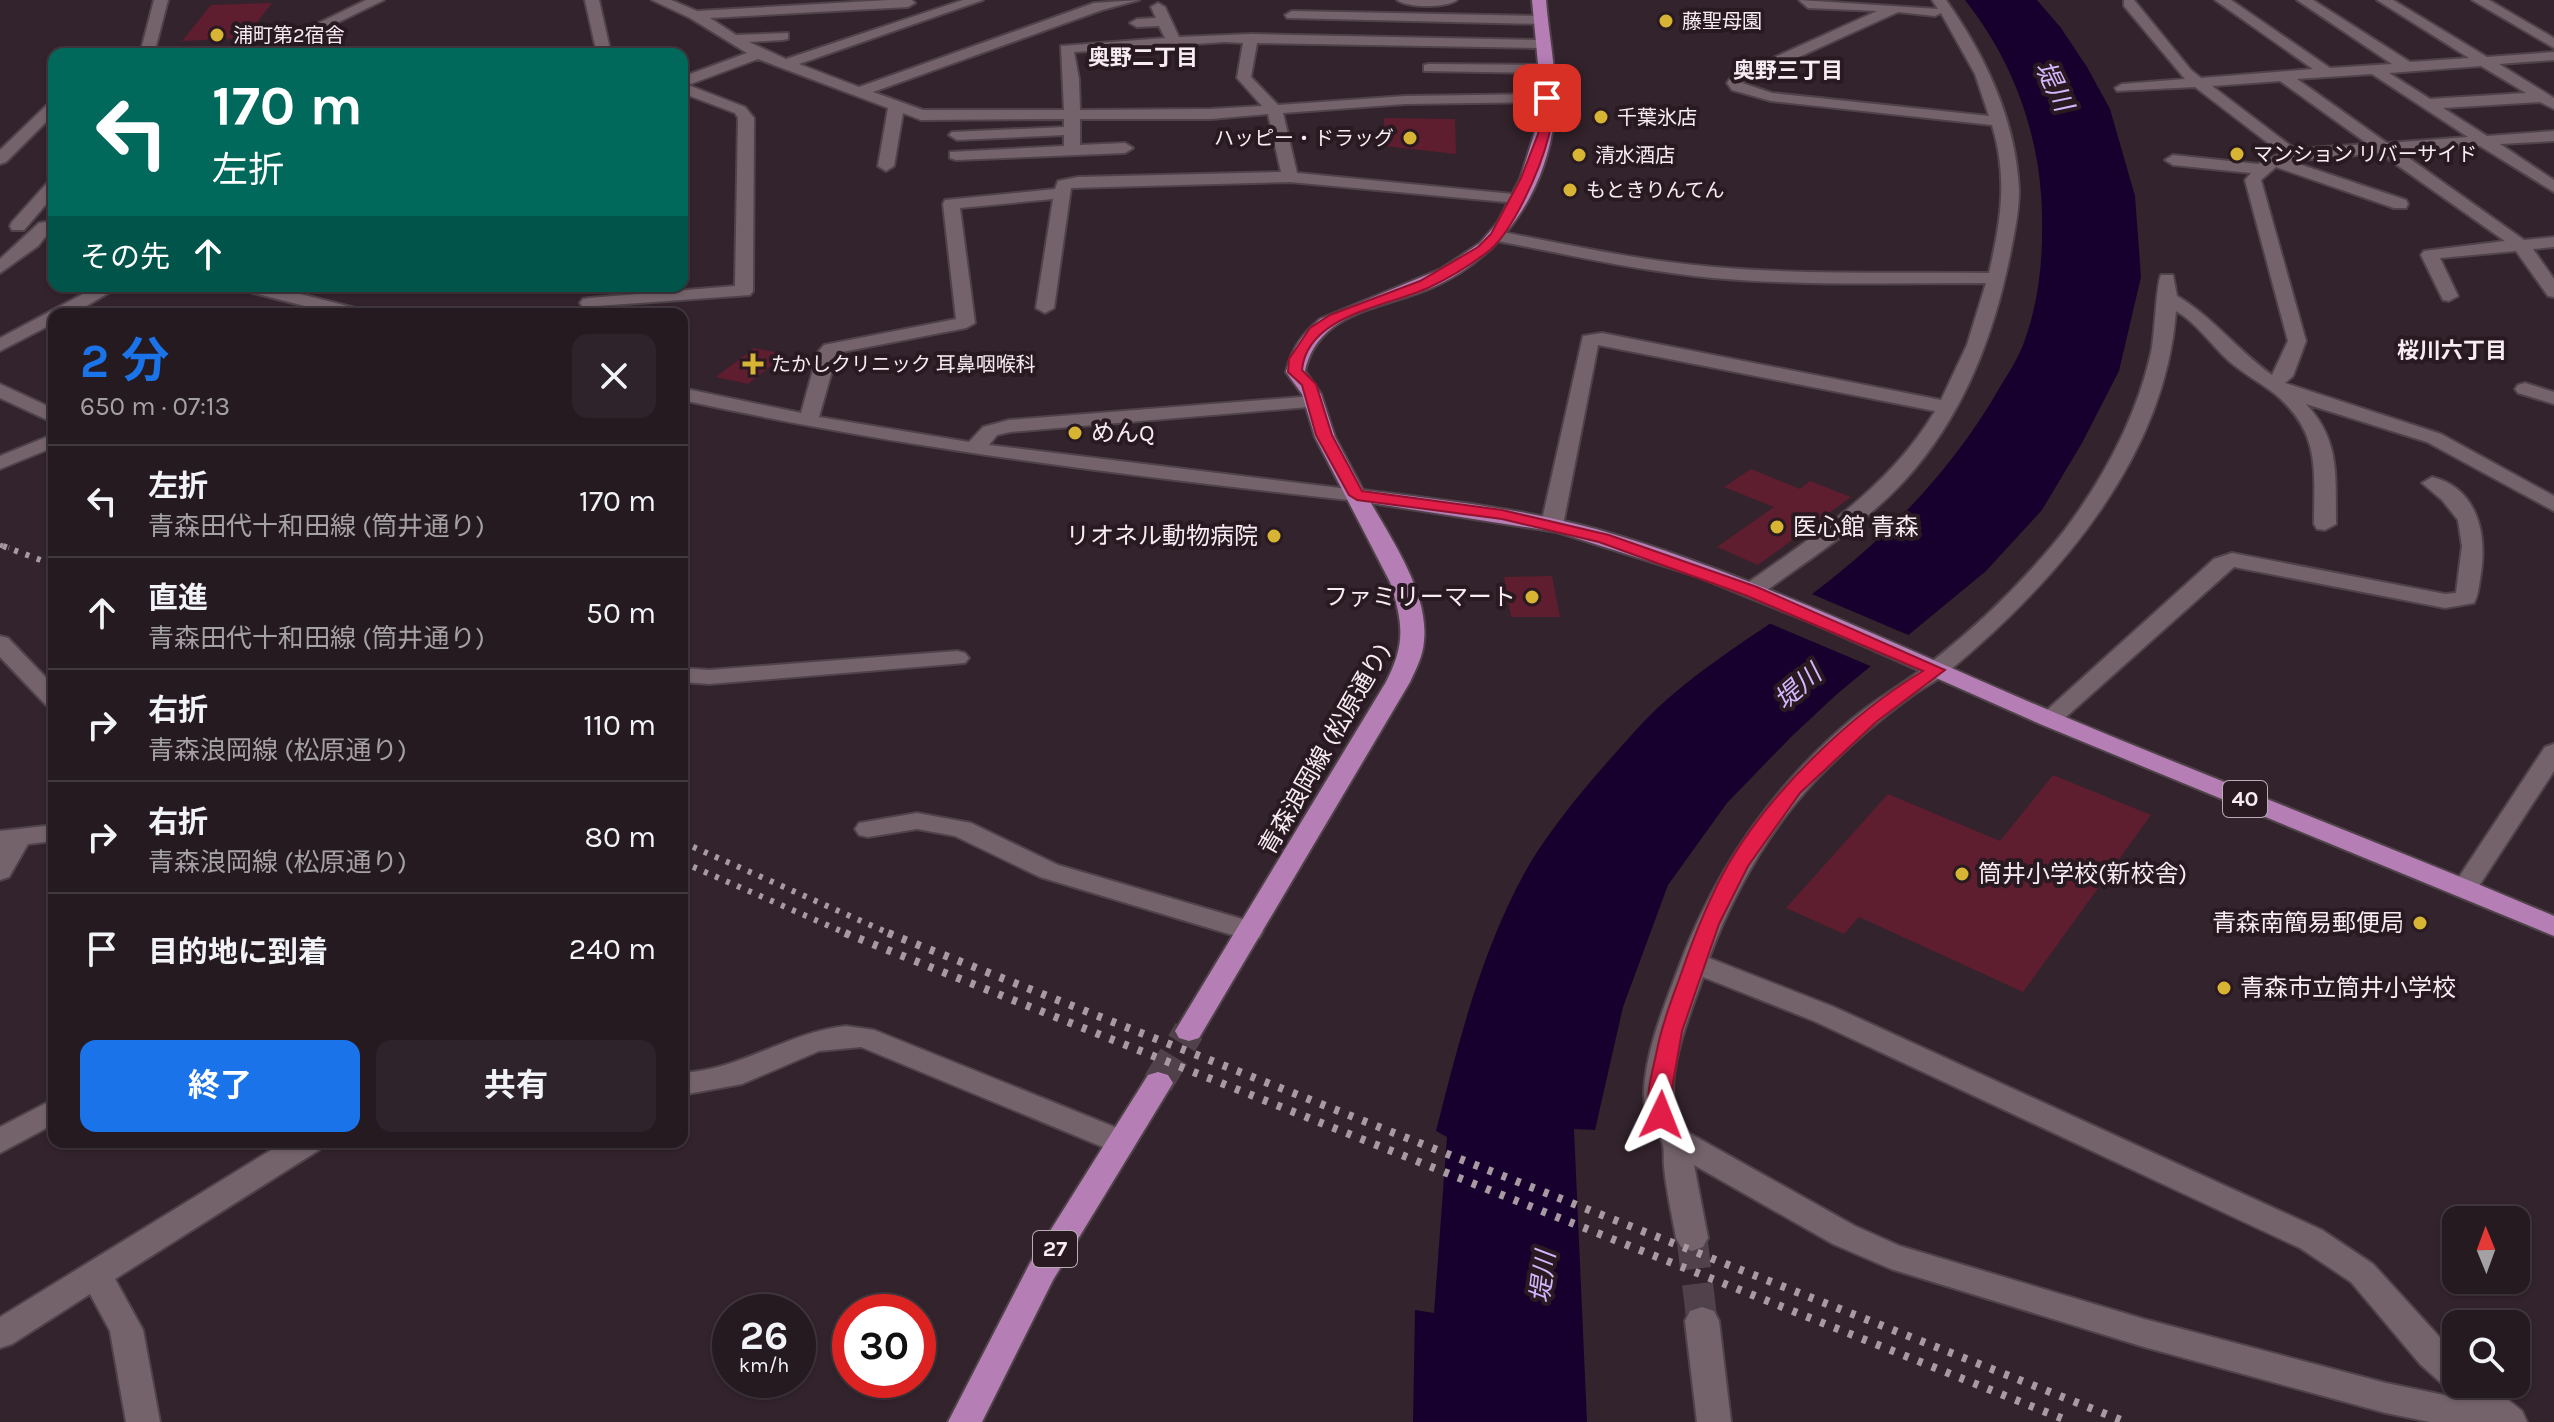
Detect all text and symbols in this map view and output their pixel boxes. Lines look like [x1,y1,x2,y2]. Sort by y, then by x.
place label: 藤聖母園 [1682,10,1762,33]
marker: 藤聖母園 [1657,12,1675,30]
place label: 浦町第2宿舎 [233,24,345,47]
marker: 浦町第2宿舎 [208,26,226,44]
district label: 奥野二丁目 [1088,45,1198,71]
water label: 堤川 [2029,56,2081,119]
district label: 奥野三丁目 [1733,58,1843,84]
pin [1513,64,1581,132]
text: 170 m [212,73,363,138]
icon: arrive [1525,76,1569,120]
icon: left [80,80,184,184]
place label: 千葉氷店 [1617,106,1697,129]
marker: 千葉氷店 [1592,108,1610,126]
place label: ハッピー・ドラッグ [1214,127,1394,150]
marker: ハッピー・ドラッグ [1401,129,1419,147]
place label: マンション リバーサイド [2253,143,2477,166]
place label: 清水酒店 [1595,144,1675,167]
marker: マンション リバーサイド [2228,145,2246,163]
marker: 清水酒店 [1570,146,1588,164]
text: 左折 [212,149,284,191]
place label: もときりんてん [1586,179,1725,202]
marker: もときりんてん [1561,181,1579,199]
icon: ahead [186,232,230,276]
text: その先 [80,239,170,275]
text: 2 分 [80,333,169,389]
button: close [572,334,656,418]
district label: 桜川六丁目 [2397,338,2507,364]
marker: たかしクリニック 耳鼻咽喉科 [742,353,764,375]
place label: たかしクリニック 耳鼻咽喉科 [771,353,1036,376]
text: 650 m · 07:13 [80,391,230,422]
place label: めんQ [1091,419,1155,447]
marker: めんQ [1066,424,1084,442]
text: 左折 [148,468,208,504]
icon: left [80,479,124,523]
text: 170 m [579,483,656,519]
text: 青森田代十和田線 (筒井通り) [148,511,485,542]
place label: 医心館 青森 [1793,513,1919,541]
marker: 医心館 青森 [1768,518,1786,536]
place label: リオネル動物病院 [1066,522,1258,550]
marker: リオネル動物病院 [1265,527,1283,545]
text: 直進 [148,580,208,616]
place label: ファミリーマート [1324,583,1516,611]
marker: ファミリーマート [1523,588,1541,606]
icon: ahead [80,591,124,635]
text: 50 m [586,595,656,631]
text: 青森田代十和田線 (筒井通り) [148,623,485,654]
street label: 青森浪岡線 (松原通り) [1253,639,1397,859]
water label: 堤川 [1768,656,1830,716]
text: 右折 [148,692,208,728]
icon: right [80,703,124,747]
text: 110 m [583,707,656,743]
text: 青森浪岡線 (松原通り) [148,735,407,766]
road number: 40 [2223,781,2267,817]
text: 右折 [148,804,208,840]
icon: right [80,815,124,859]
text: 80 m [585,819,656,855]
text: 青森浪岡線 (松原通り) [148,847,407,878]
place label: 筒井小学校(新校舎) [1978,860,2187,888]
marker: 筒井小学校(新校舎) [1953,865,1971,883]
place label: 青森南簡易郵便局 [2212,909,2404,937]
marker: 青森南簡易郵便局 [2411,914,2429,932]
icon: arrive [80,927,124,971]
text: 240 m [569,931,656,967]
text: 目的地に到着 [148,934,328,970]
place label: 青森市立筒井小学校 [2240,974,2456,1002]
marker: 青森市立筒井小学校 [2215,979,2233,997]
button: 終了 [80,1040,360,1132]
button: 共有 [376,1040,656,1132]
position arrow [1619,1073,1703,1157]
north arrow [2442,1206,2530,1294]
map controls [2442,1206,2530,1398]
road number: 27 [1033,1231,1077,1267]
water label: 堤川 [1524,1246,1562,1305]
speed limit sign: 30 [832,1294,936,1398]
button: search [2442,1310,2530,1398]
text: 26 [740,1312,788,1359]
text: km/h [739,1354,789,1377]

